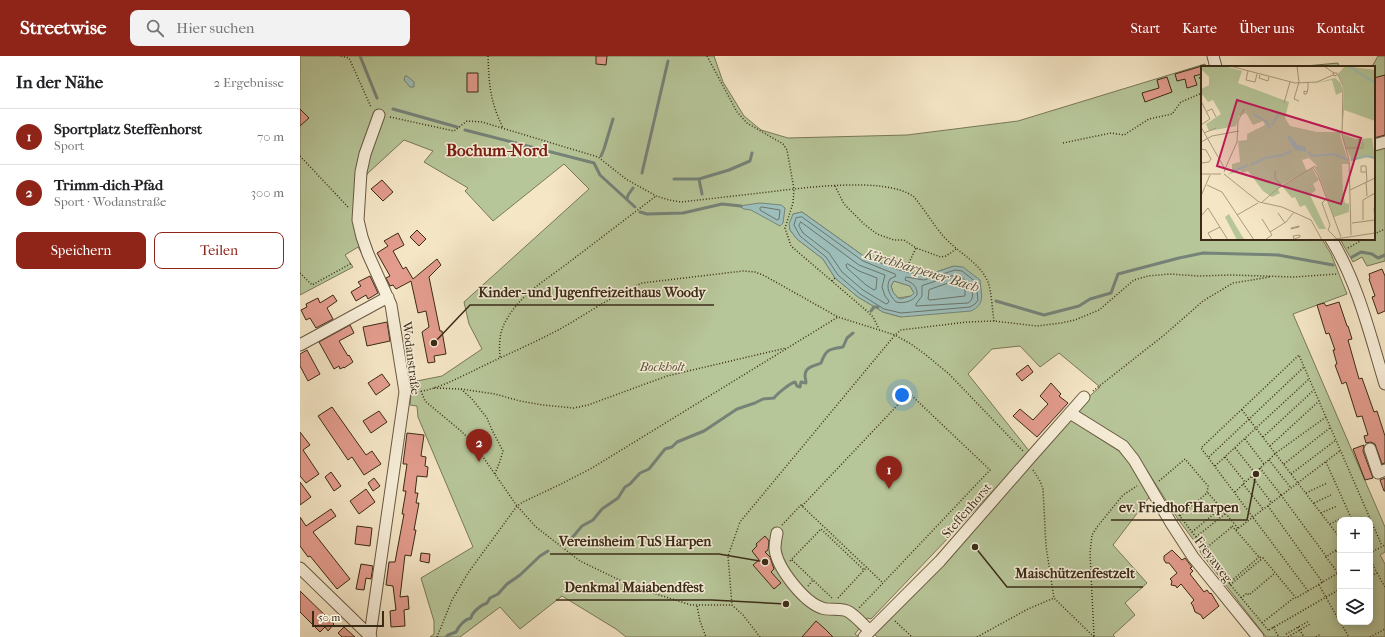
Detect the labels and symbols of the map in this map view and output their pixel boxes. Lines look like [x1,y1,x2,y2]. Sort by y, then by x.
inset map [1201,66,1375,240]
district label: Bochum-Nord [446,140,549,160]
water label: Kirchharpener Bach [862,245,981,296]
callout: Kinder- und Jugenfreizeithaus Woody [470,279,714,305]
text: Kinder- und Jugenfreizeithaus Woody [478,284,707,301]
street label: Wodanstraße [399,320,424,396]
park label: Bockholt [638,359,686,374]
your location [892,385,912,405]
pin: 2 [466,429,492,462]
pin: 1 [876,456,902,489]
street label: Steffenhorst [938,479,995,541]
callout: ev. Friedhof Harpen [1111,494,1247,520]
text: ev. Friedhof Harpen [1119,499,1240,516]
callout: Vereinsheim TuS Harpen [550,528,719,554]
text: Vereinsheim TuS Harpen [558,533,712,550]
street label: Freyaweg [1191,533,1236,586]
callout: Maischützenfestzelt [1007,561,1143,587]
text: Maischützenfestzelt [1014,565,1136,582]
callout: Denkmal Maiabendfest [556,574,712,600]
text: Denkmal Maiabendfest [564,579,705,596]
scale bar [312,609,384,628]

